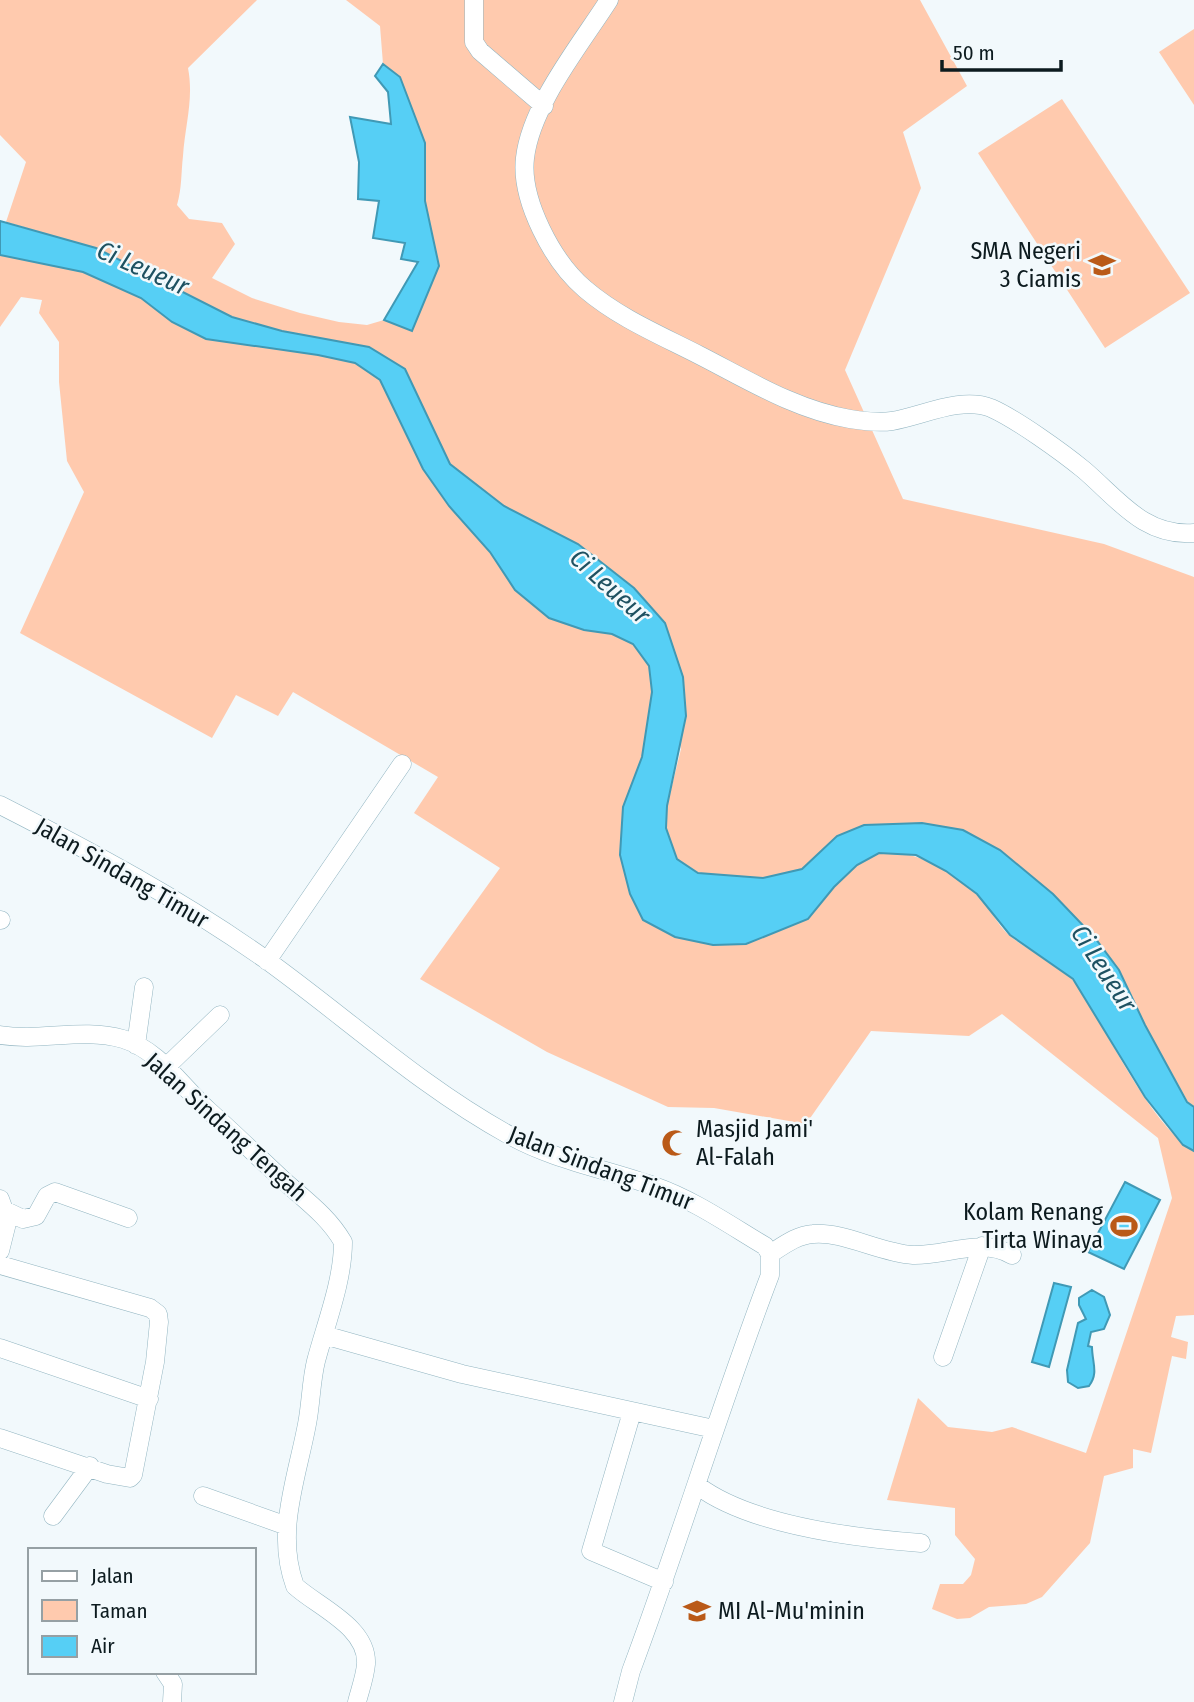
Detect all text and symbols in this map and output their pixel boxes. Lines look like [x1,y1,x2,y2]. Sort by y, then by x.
scale bar [942,28,1061,72]
text: 50 m [953,40,995,66]
water label: Ci Leueur [92,235,194,303]
place label: SMA Negeri 3 Ciamis [970,237,1081,293]
school or university icon: SMA Negeri 3 Ciamis [1087,250,1117,280]
water label: Ci Leueur [563,542,657,631]
street label: Jalan Sindang Timur [30,812,214,934]
water label: Ci Leueur [1064,919,1144,1018]
street label: Jalan Sindang Tengah [139,1047,313,1207]
place label: Masjid Jami' Al-Falah [696,1115,813,1171]
street label: Jalan Sindang Timur [505,1120,698,1216]
mosque icon: Masjid Jami' Al-Falah [660,1128,690,1158]
place label: Kolam Renang Tirta Winaya [963,1198,1104,1254]
sports icon: Kolam Renang Tirta Winaya [1109,1211,1139,1241]
legend [28,1548,256,1674]
text: Jalan [91,1563,134,1589]
school or university icon: MI Al-Mu'minin [682,1596,712,1626]
place label: MI Al-Mu'minin [718,1597,865,1625]
text: Taman [91,1598,147,1624]
text: Air [91,1633,115,1659]

